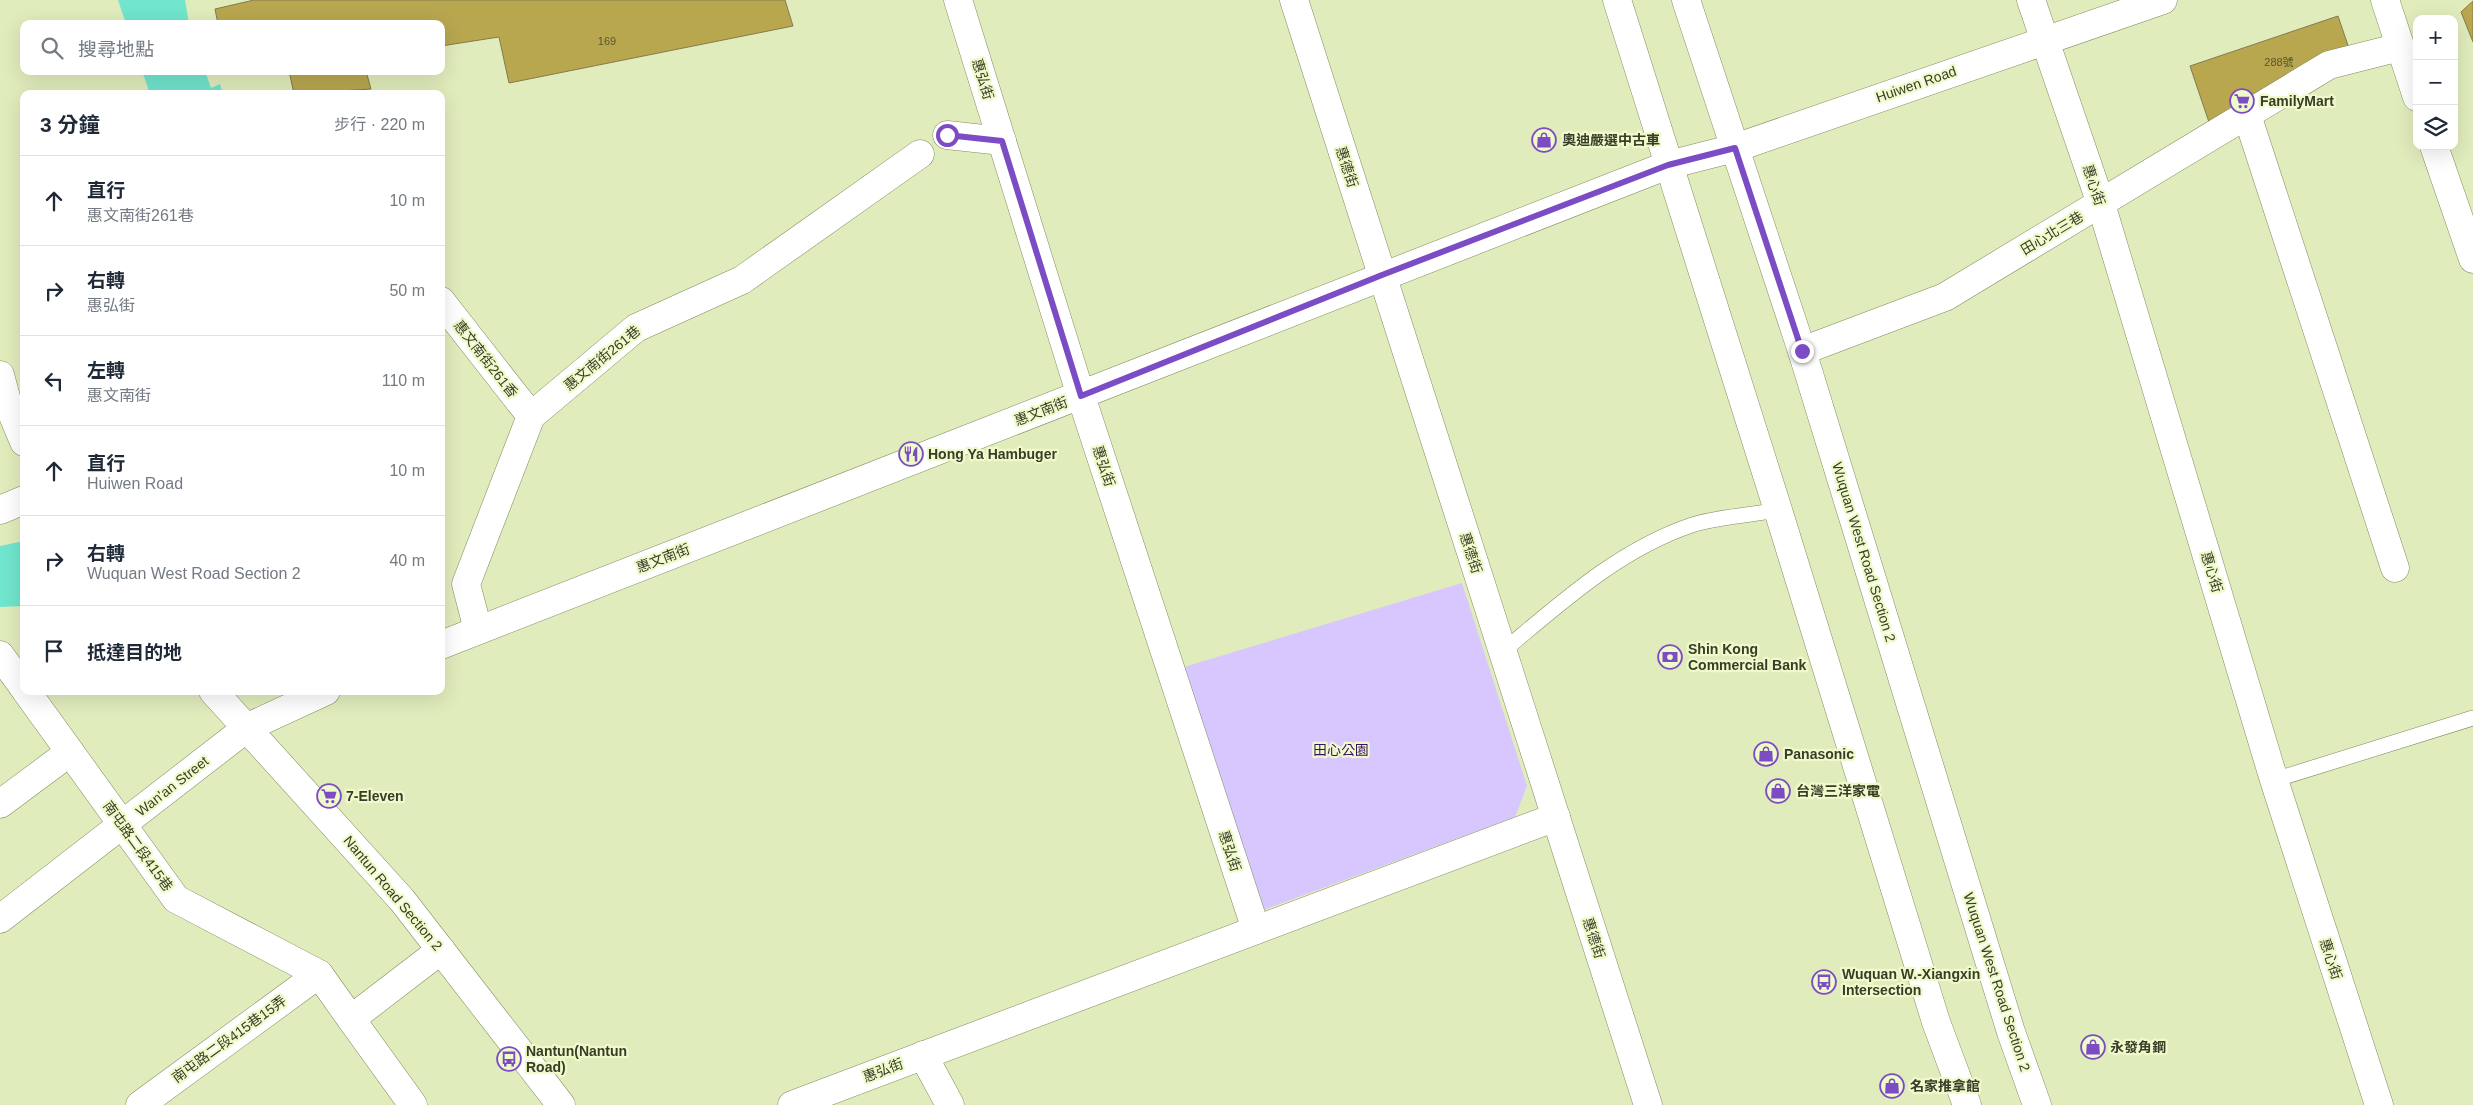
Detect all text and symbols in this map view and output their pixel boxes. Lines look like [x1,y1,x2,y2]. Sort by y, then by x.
map controls [2413,15,2458,150]
button: + [2413,15,2458,60]
search box [20,20,445,75]
icon: search [38,34,66,62]
house number: 169 [598,35,616,47]
text: 搜尋地點 [78,39,154,60]
house number: 288號 [2264,56,2294,68]
street label: 惠弘街 [969,57,997,101]
button: − [2413,60,2458,105]
street label: Huiwen Road [1874,63,1958,105]
supermarket icon: FamilyMart [2229,88,2255,114]
place label: FamilyMart [2260,93,2334,109]
button: layers [2413,105,2458,150]
text: 3 分鐘 [40,113,100,136]
text: 步行 · 220 m [334,116,425,133]
route start [936,124,959,147]
shop icon: 奧迪嚴選中古車 [1531,127,1557,153]
place label: 奧迪嚴選中古車 [1562,132,1660,148]
street label: 惠德街 [1333,145,1361,189]
street label: 惠心街 [2080,163,2108,207]
text: 直行 [87,180,125,201]
icon: ahead [40,187,68,215]
text: 10 m [389,192,425,209]
text: 惠文南街261巷 [87,207,194,224]
street label: 田心北三巷 [2018,208,2086,258]
text: 右轉 [87,270,125,291]
icon: right [40,277,68,305]
text: 50 m [389,282,425,299]
text: 惠弘街 [87,297,135,314]
street label: 惠文南街261香 [451,317,521,401]
street label: 惠文南街261巷 [561,322,643,394]
route end [1791,340,1814,363]
text: 左轉 [87,360,125,381]
icon: left [40,367,68,395]
text: 110 m [382,372,425,389]
text: 惠文南街 [87,387,151,404]
street label: 惠文南街 [1012,393,1070,429]
restaurant icon: Hong Ya Hambuger [898,441,924,467]
street label: 惠弘街 [1090,444,1118,488]
place label: Hong Ya Hambuger [928,446,1057,462]
text: 直行 [87,453,125,474]
icon: ahead [40,457,68,485]
street label: Wuquan West Road Section 2 [1829,460,1899,644]
text: 10 m [389,462,425,479]
text: Huiwen Road [87,475,183,492]
street label: 惠德街 [1457,531,1485,575]
street label: 惠文南街 [634,540,692,576]
text: 右轉 [87,543,125,564]
icon: right [40,547,68,575]
street label: 惠心街 [2198,550,2226,594]
text: 40 m [389,552,425,569]
text: Wuquan West Road Section 2 [87,565,301,582]
icon: arrive [40,637,68,665]
place label: Shin Kong Commercial Bank [1688,641,1806,673]
text: 抵達目的地 [87,642,182,663]
bank icon: Shin Kong Commercial Bank [1657,644,1683,670]
shop icon: Panasonic [1753,741,1779,767]
park label: 田心公園 [1313,742,1369,758]
place label: Panasonic [1784,746,1854,762]
street label: Wan'an Street [132,753,212,819]
shop icon: 台灣三洋家電 [1765,778,1791,804]
supermarket icon: 7-Eleven [316,783,342,809]
place label: 台灣三洋家電 [1796,783,1880,799]
place label: 7-Eleven [346,788,404,804]
street label: 南屯路二段415巷 [100,798,176,894]
street label: 惠弘街 [1216,829,1244,873]
street label: Nantun Road Section 2 [340,832,446,954]
street label: Wuquan West Road Section 2 [1960,891,2034,1074]
street label: 惠德街 [1580,916,1608,960]
street label: 惠心街 [2317,937,2345,981]
place label: Wuquan W.-Xiangxin Intersection [1842,966,1980,998]
bus stop icon: Wuquan W.-Xiangxin Intersection [1811,969,1837,995]
street label: 南屯路二段415巷15弄 [169,992,289,1086]
shop icon: 永發角鋼 [2080,1034,2106,1060]
place label: 永發角鋼 [2110,1039,2166,1055]
place label: Nantun(Nantun Road) [526,1043,627,1075]
bus stop icon: Nantun(Nantun Road) [496,1046,522,1072]
street label: 惠弘街 [861,1055,905,1085]
shop icon: 名家推拿館 [1879,1073,1905,1099]
place label: 名家推拿館 [1910,1078,1980,1094]

